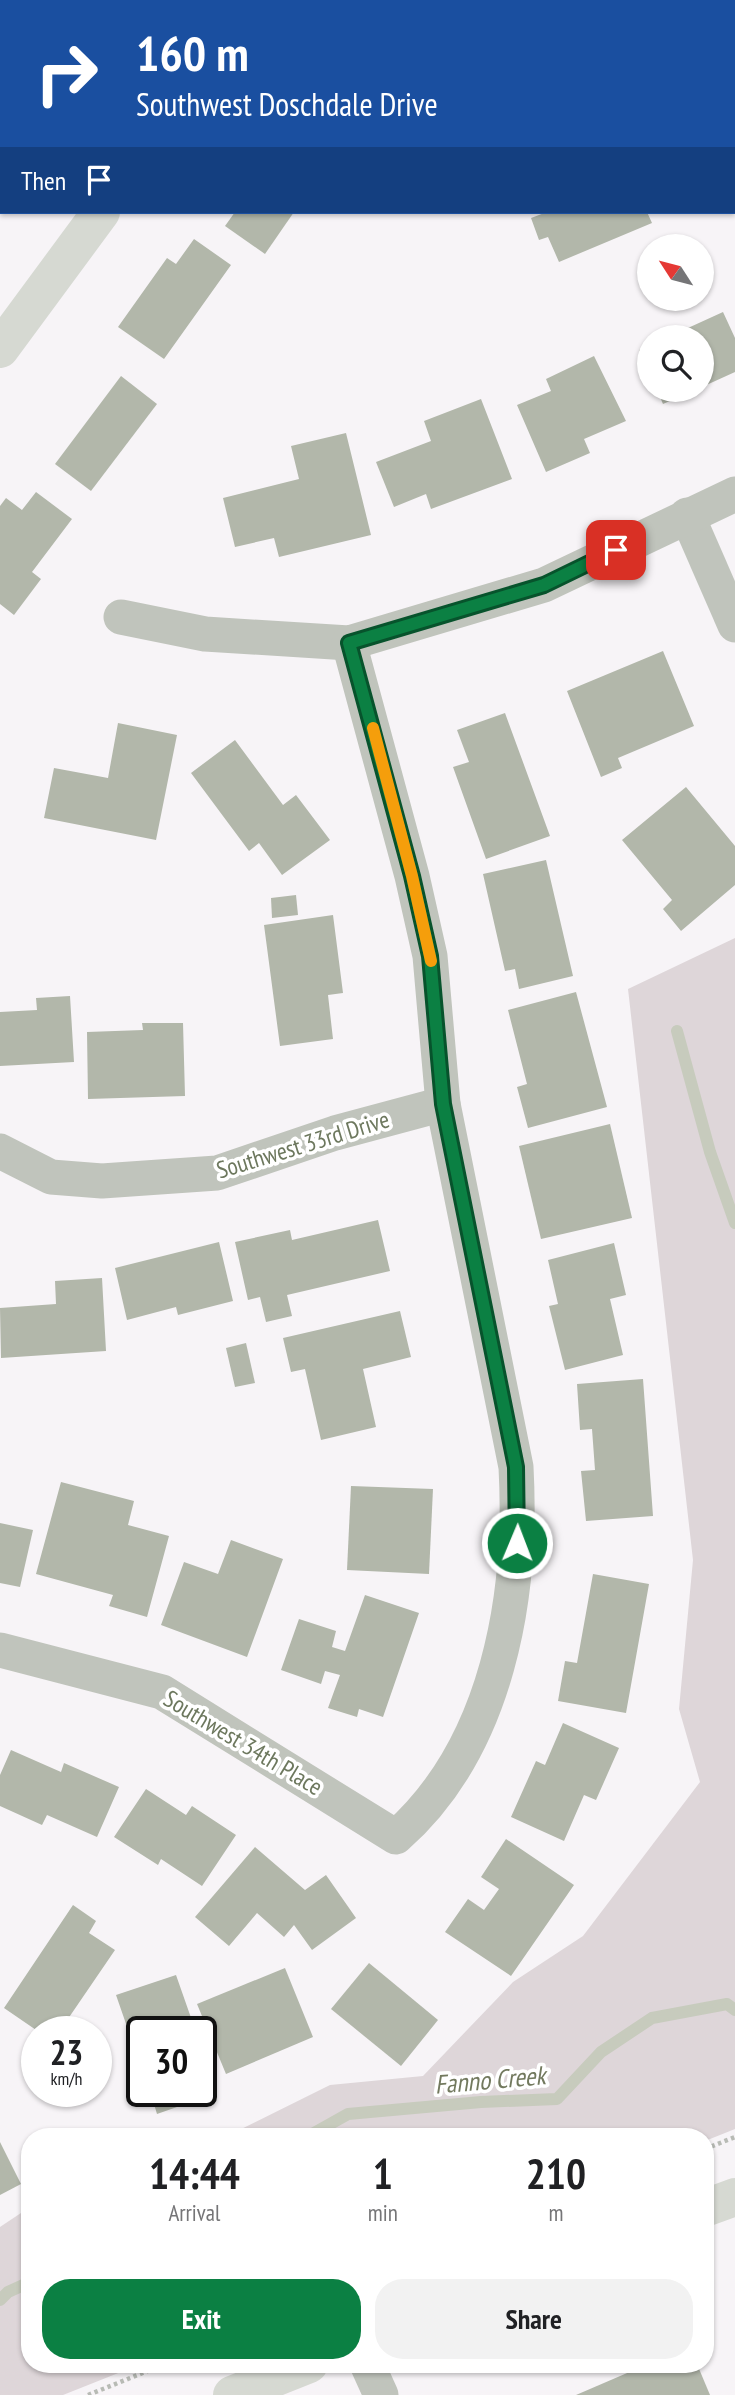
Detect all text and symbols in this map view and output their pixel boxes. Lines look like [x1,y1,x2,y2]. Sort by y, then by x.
text: 160 m [136,21,249,85]
icon: right [21,28,112,119]
text: Southwest Doschdale Drive [136,83,438,125]
icon: arrive [80,161,118,199]
text: Then [21,164,66,197]
north arrow [637,234,714,312]
map controls [637,234,714,402]
button: search [637,325,714,402]
pin [586,520,646,580]
icon: arrive [597,531,635,569]
street label: Southwest 33rd Drive [213,1104,393,1186]
position arrow [480,1506,554,1580]
street label: Southwest 34th Place [158,1683,328,1802]
speed limit sign: 30 [126,2016,217,2107]
text: 23 [50,2029,83,2075]
water label: Fanno Creek [433,2058,549,2101]
text: km/h [51,2067,82,2090]
text: 14:44 [149,2146,240,2201]
text: 1 [373,2146,393,2201]
text: 210 [526,2146,586,2201]
text: Arrival [168,2198,220,2227]
text: min [368,2198,398,2227]
text: m [548,2198,563,2227]
button: Exit [42,2279,361,2359]
button: Share [375,2279,693,2359]

